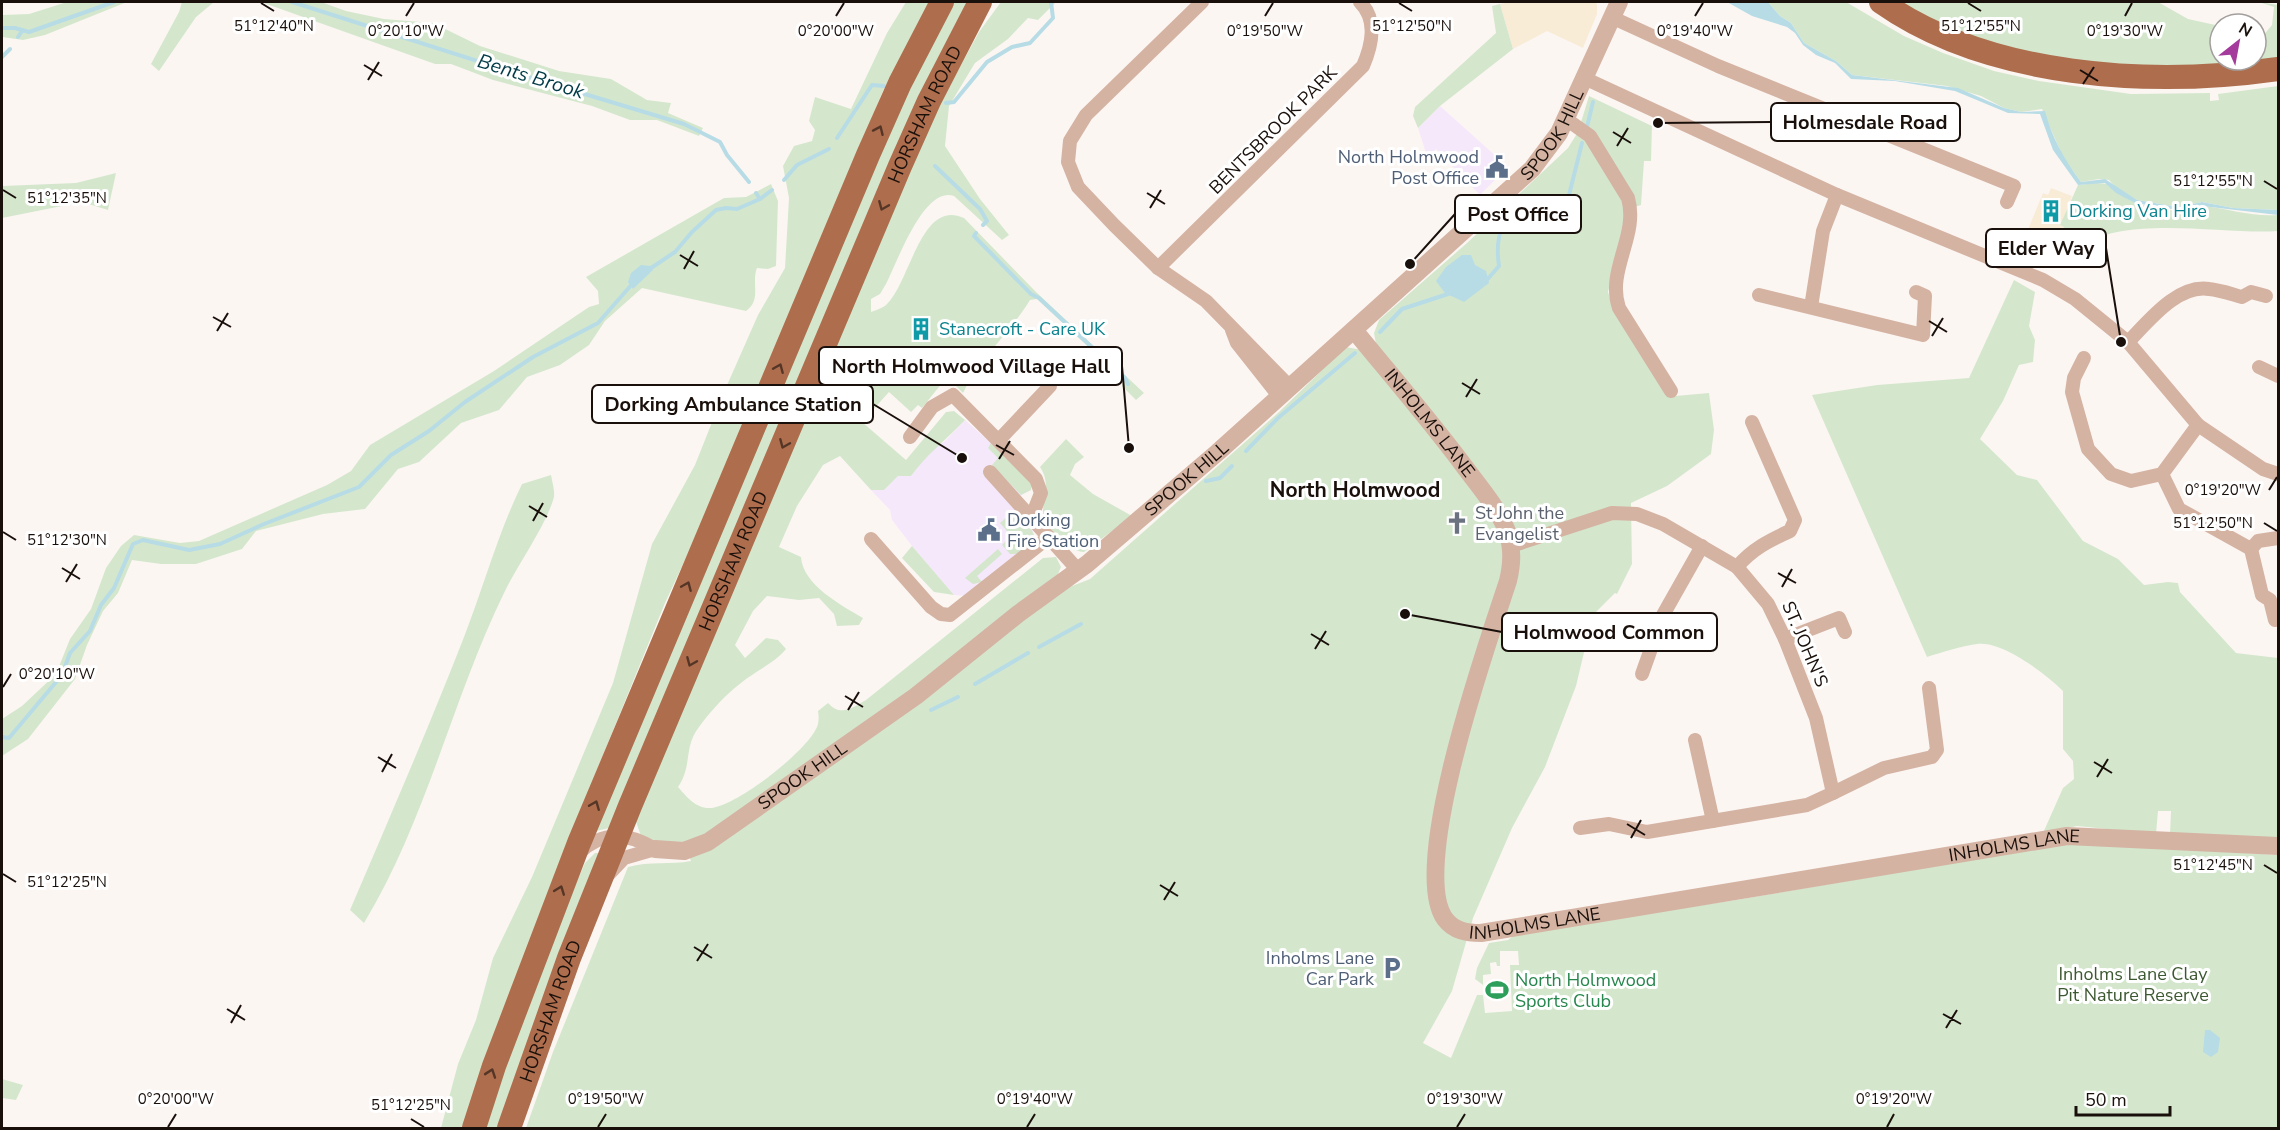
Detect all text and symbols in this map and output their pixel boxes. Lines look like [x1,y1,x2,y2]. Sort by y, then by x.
north arrow [2208,12,2268,72]
text: 51°12'40"N [234,16,314,36]
text: 51°12'50"N [1372,16,1452,36]
text: 51°12'55"N [1941,16,2021,36]
text: N [2234,17,2256,43]
text: 0°20'10"W [368,21,445,41]
text: 0°20'00"W [798,21,875,41]
text: 0°19'50"W [1227,21,1304,41]
text: 0°19'40"W [1657,21,1734,41]
text: 0°19'30"W [2087,21,2164,41]
street label: HORSHAM ROAD [882,41,968,187]
water label: Bents Brook [474,47,588,106]
street label: BENTSBROOK PARK [1204,60,1343,199]
street label: SPOOK HILL [1515,85,1590,186]
callout: Holmesdale Road [1771,103,1960,141]
text: Holmesdale Road [1783,109,1947,136]
one-way arrow [872,126,884,137]
place label: North Holmwood Post Office [1338,145,1479,190]
public building icon: North Holmwood Post Office [1484,154,1510,180]
text: 51°12'55"N [2173,171,2253,191]
text: 51°12'35"N [27,188,107,208]
callout: Post Office [1455,195,1581,233]
building icon: Dorking Van Hire [2038,198,2064,224]
place label: Dorking Van Hire [2069,199,2207,223]
one-way arrow [879,200,891,211]
text: Post Office [1467,201,1569,228]
callout: Elder Way [1986,229,2106,267]
text: Elder Way [1998,235,2095,262]
building icon: Stanecroft - Care UK [908,316,934,342]
place label: Stanecroft - Care UK [939,317,1106,341]
callout: North Holmwood Village Hall [819,347,1122,385]
text: North Holmwood Village Hall [832,353,1111,380]
one-way arrow [772,363,784,374]
street label: INHOLMS LANE [1379,364,1480,482]
callout: Dorking Ambulance Station [592,385,873,423]
text: Dorking Ambulance Station [604,391,862,418]
street label: SPOOK HILL [1139,436,1234,522]
one-way arrow [779,438,791,449]
district label: North Holmwood [1270,476,1440,504]
text: 0°19'20"W [2185,480,2262,500]
street label: HORSHAM ROAD [693,487,773,635]
place label: St John the Evangelist [1475,501,1564,546]
place label: Dorking Fire Station [1007,508,1099,553]
church icon: St John the Evangelist [1444,510,1470,536]
text: 51°12'50"N [2173,513,2253,533]
public building icon: Dorking Fire Station [976,517,1002,543]
text: 51°12'30"N [27,530,107,550]
one-way arrow [680,582,692,593]
street label: ST. JOHN'S [1776,597,1834,691]
callout: Holmwood Common [1502,613,1717,651]
text: Holmwood Common [1514,619,1704,646]
one-way arrow [686,656,698,667]
text: 0°20'10"W [19,664,96,684]
street label: SPOOK HILL [753,736,852,815]
one-way arrow [588,800,600,811]
street label: INHOLMS LANE [1947,824,2080,867]
text: 51°12'45"N [2173,855,2253,875]
text: 51°12'25"N [27,872,107,892]
one-way arrow [553,886,566,896]
street label: INHOLMS LANE [1468,901,1602,945]
street label: HORSHAM ROAD [514,936,587,1086]
place label: Inholms Lane Car Park [1266,946,1375,991]
parking icon: Inholms Lane Car Park [1379,955,1405,981]
park label: Inholms Lane Clay Pit Nature Reserve [2057,962,2209,1007]
place label: North Holmwood Sports Club [1515,968,1656,1013]
sports icon: North Holmwood Sports Club [1484,977,1510,1003]
one-way arrow [484,1068,497,1079]
scale bar [2076,1079,2170,1117]
text: 50 m [2085,1088,2127,1112]
text: 0°20'00"W [138,1089,215,1109]
text: 0°19'50"W [568,1089,645,1109]
text: 0°19'40"W [997,1089,1074,1109]
text: 0°19'30"W [1427,1089,1504,1109]
text: 0°19'20"W [1856,1089,1933,1109]
text: 51°12'25"N [371,1095,451,1115]

